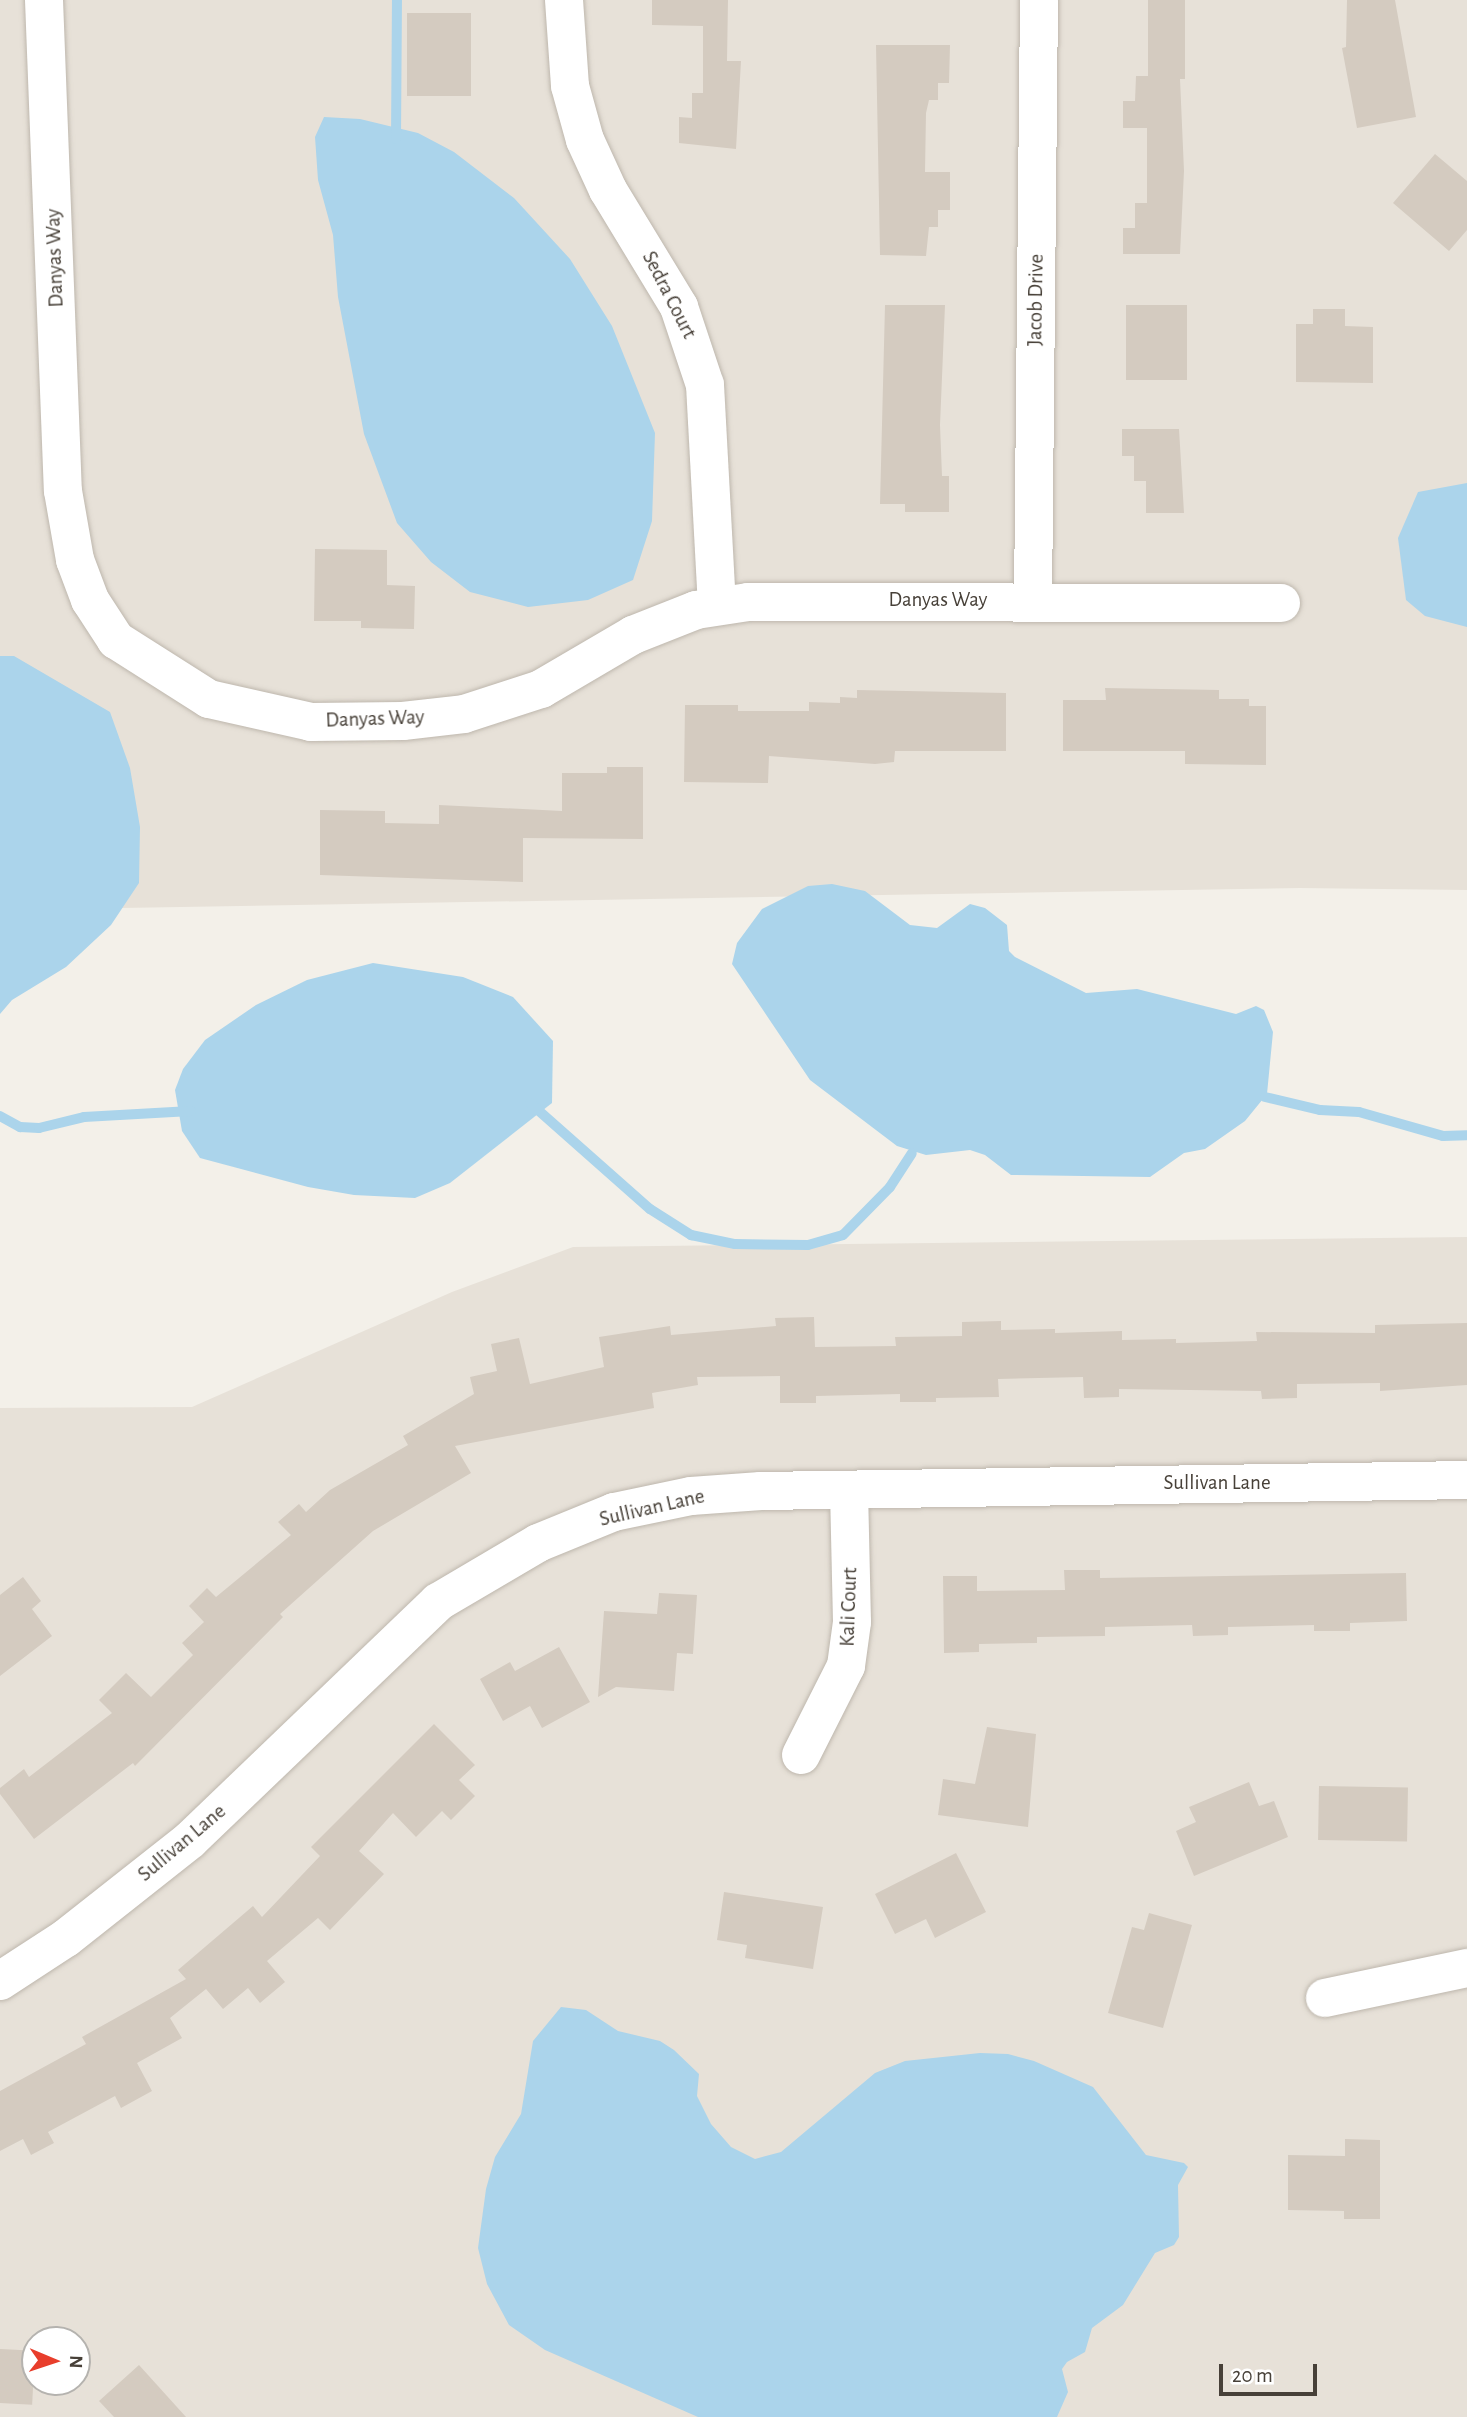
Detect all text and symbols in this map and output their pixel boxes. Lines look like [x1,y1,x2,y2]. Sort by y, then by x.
street label: Danyas Way [41,208,69,308]
street label: Sedra Court [636,247,702,343]
street label: Jacob Drive [1023,254,1049,346]
street label: Danyas Way [888,587,988,613]
street label: Danyas Way [325,705,425,733]
street label: Sullivan Lane [1163,1470,1271,1496]
street label: Sullivan Lane [597,1484,707,1532]
street label: Kali Court [835,1567,863,1647]
street label: Sullivan Lane [133,1799,231,1887]
north arrow [21,2326,91,2396]
scale bar [1222,2350,1320,2394]
text: N [66,2355,85,2369]
text: 20 m [1232,2365,1273,2386]

